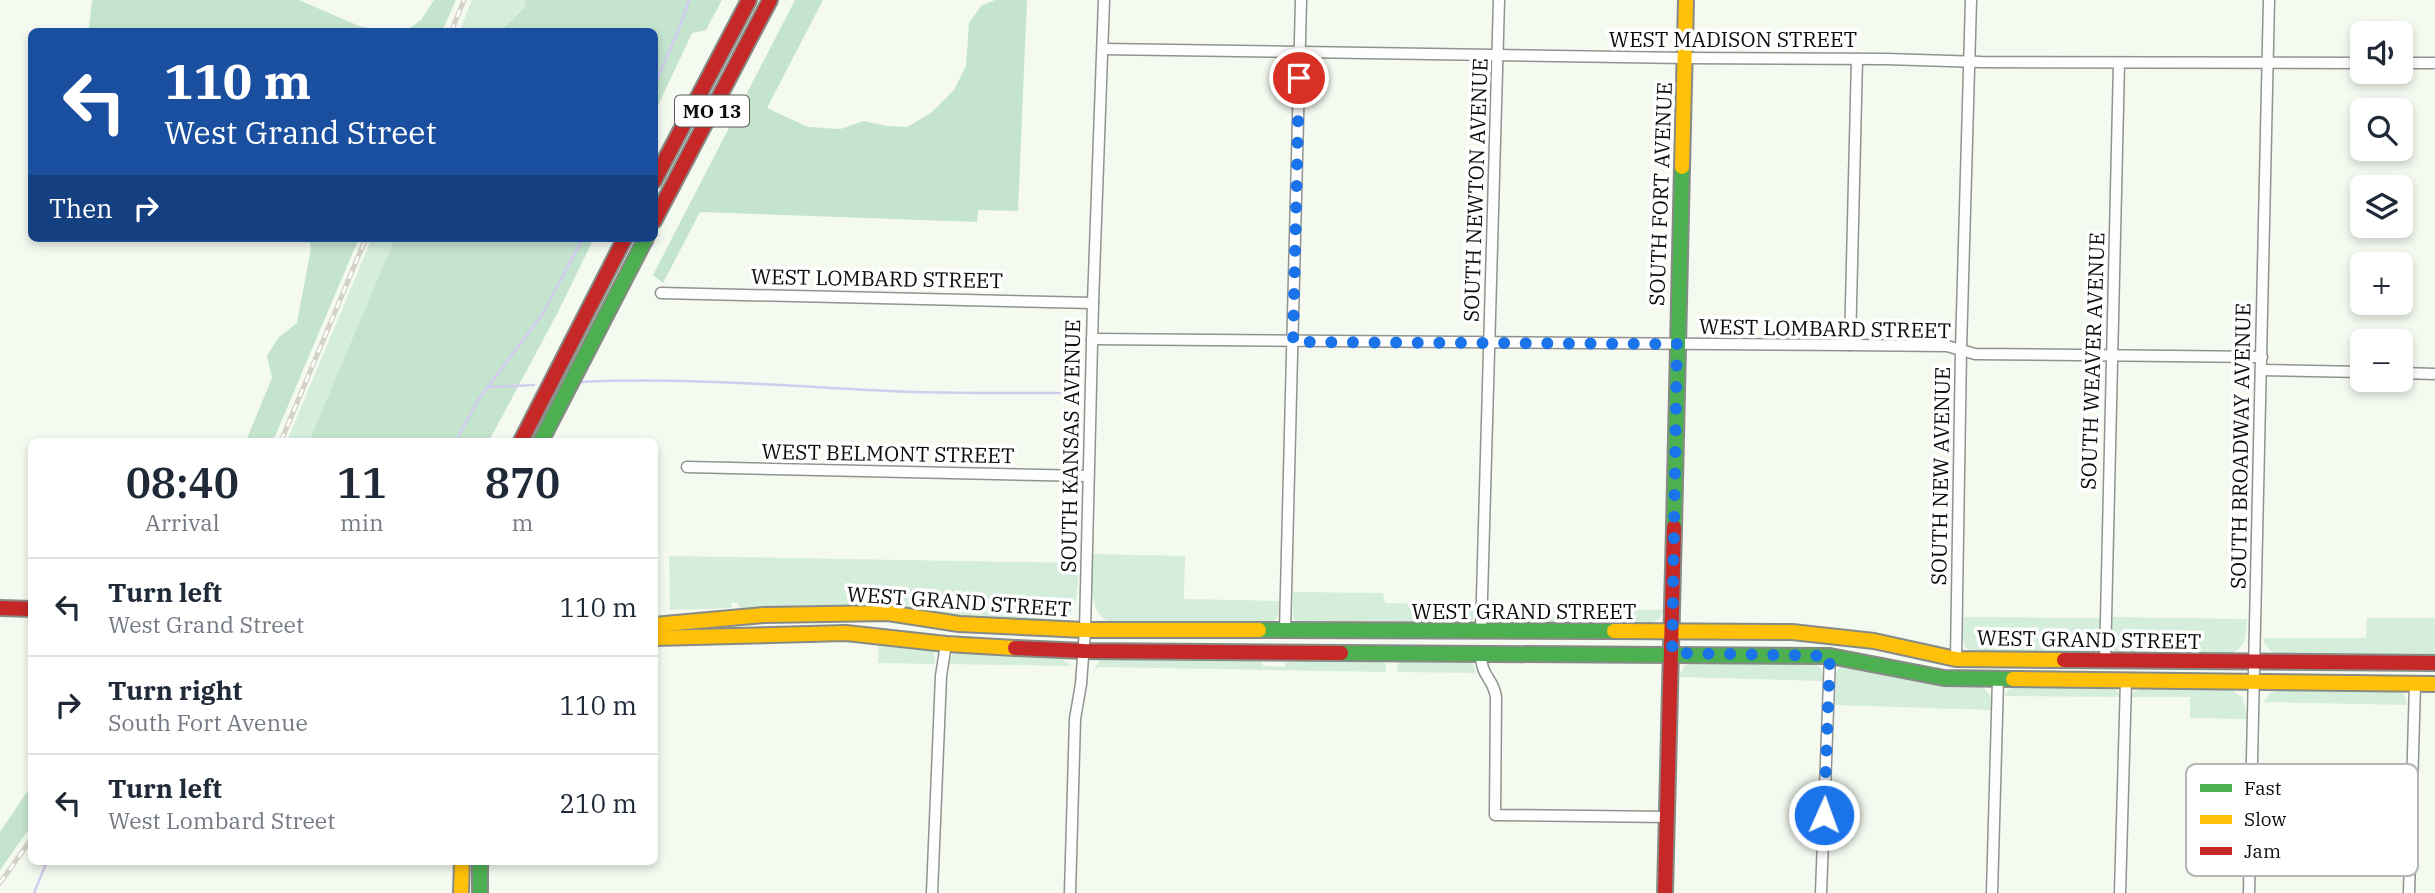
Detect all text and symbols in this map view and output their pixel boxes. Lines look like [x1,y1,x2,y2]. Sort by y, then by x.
map controls [2350,21,2413,392]
button: sound [2350,21,2413,84]
street label: WEST MADISON STREET [1609,25,1857,53]
pin [1269,48,1329,108]
text: 110 m [164,49,311,112]
icon: left [49,56,140,147]
street label: SOUTH NEWTON AVENUE [1456,57,1494,323]
icon: arrive [1280,59,1318,97]
street label: SOUTH FORT AVENUE [1642,82,1678,306]
road number: MO 13 [675,96,749,127]
button: search [2350,98,2413,161]
text: West Grand Street [164,111,437,153]
button: layers [2350,175,2413,238]
icon: right [127,189,165,227]
text: Then [49,191,113,225]
street label: SOUTH WEAVER AVENUE [2074,232,2110,490]
button: + [2350,252,2413,315]
street label: WEST LOMBARD STREET [751,262,1003,294]
street label: SOUTH BROADWAY AVENUE [2224,303,2256,589]
street label: WEST LOMBARD STREET [1699,312,1951,344]
street label: SOUTH KANSAS AVENUE [1054,319,1086,573]
button: − [2350,329,2413,392]
street label: SOUTH NEW AVENUE [1924,366,1956,586]
street label: WEST BELMONT STREET [761,437,1015,469]
text: 08:40 [126,455,239,510]
text: 11 [337,455,387,510]
text: 870 [485,455,560,510]
text: Arrival [145,507,220,537]
text: min [340,507,384,537]
text: m [512,507,533,537]
text: Turn left [108,575,222,609]
street label: WEST GRAND STREET [846,579,1072,623]
icon: left [49,588,87,626]
text: 110 m [559,590,637,624]
street label: WEST GRAND STREET [1412,597,1636,625]
text: West Grand Street [108,609,304,639]
street label: WEST GRAND STREET [1976,623,2202,655]
text: Turn right [108,673,242,707]
icon: right [49,686,87,724]
text: 110 m [559,688,637,722]
text: South Fort Avenue [108,707,308,737]
legend [2186,764,2418,876]
text: Turn left [108,771,222,805]
text: Fast [2244,776,2282,800]
position arrow [1787,778,1861,852]
icon: left [49,784,87,822]
text: 210 m [559,786,637,820]
text: West Lombard Street [108,805,335,835]
text: Slow [2244,807,2286,831]
text: Jam [2244,839,2281,863]

